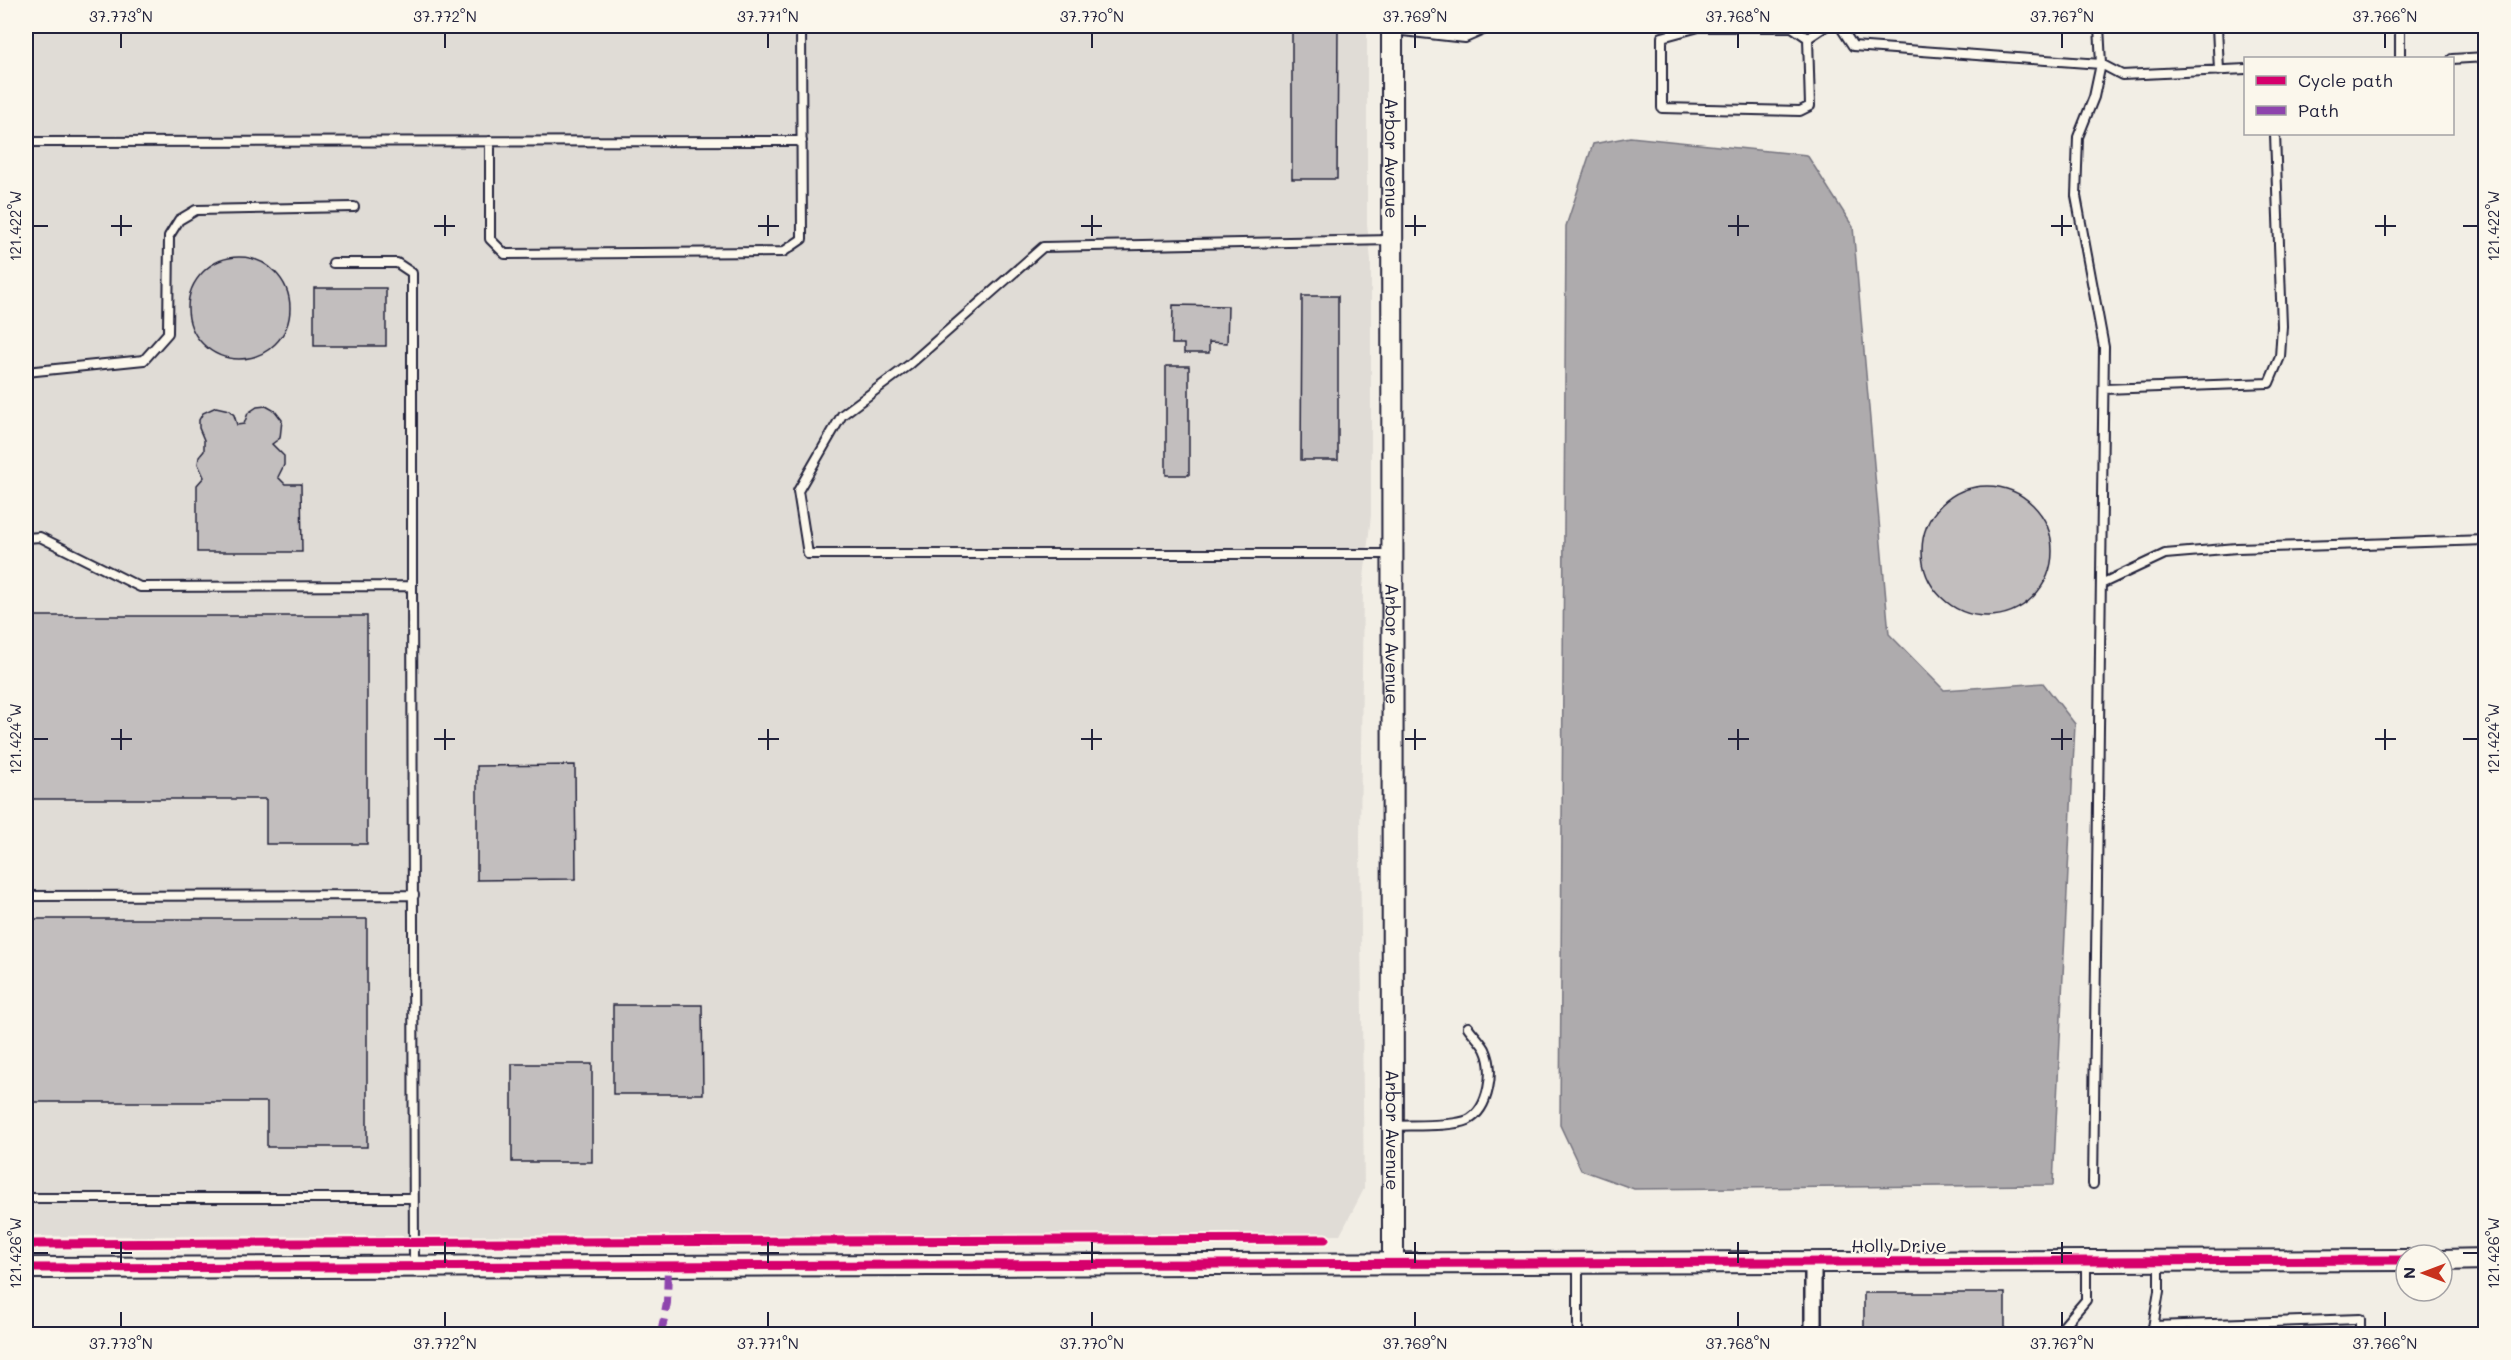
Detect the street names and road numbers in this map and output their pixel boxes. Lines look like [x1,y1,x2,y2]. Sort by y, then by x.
street label: Arbor Avenue [1380,98,1404,218]
street label: Arbor Avenue [1380,584,1405,704]
street label: Arbor Avenue [1381,1070,1405,1190]
street label: Holly Drive [1851,1233,1947,1257]

